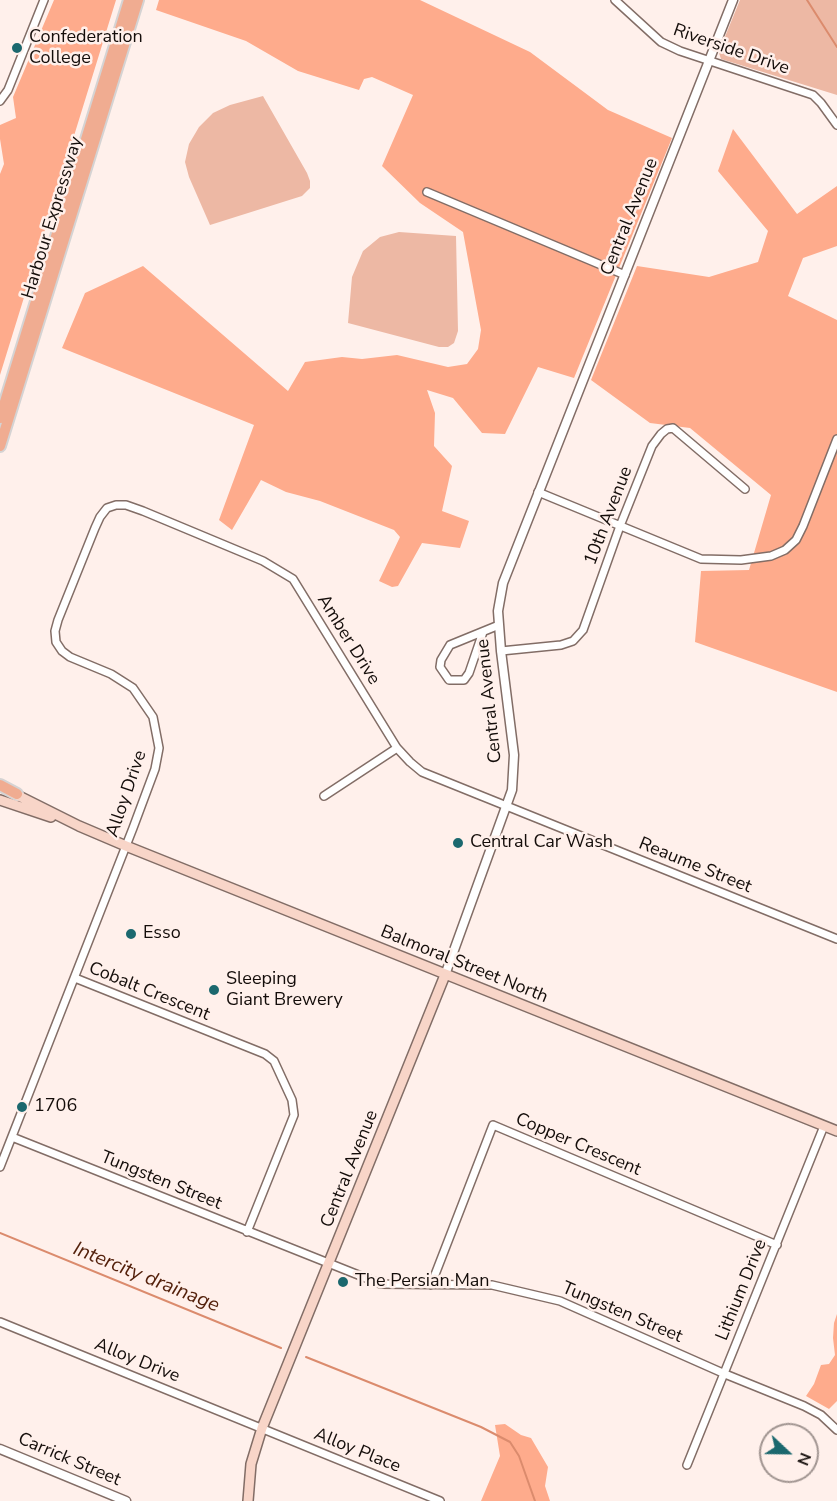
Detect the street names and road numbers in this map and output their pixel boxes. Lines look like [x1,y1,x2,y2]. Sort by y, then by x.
street label: Riverside Drive [670,20,792,80]
street label: Harbour Expressway [18,134,88,302]
street label: Central Avenue [597,155,663,279]
street label: 10th Avenue [580,464,638,568]
street label: Amber Drive [312,591,384,689]
street label: Central Avenue [473,638,507,764]
street label: Alloy Drive [102,748,152,840]
street label: Reaume Street [635,834,755,898]
street label: Balmoral Street North [377,921,551,1009]
street label: Cobalt Crescent [85,958,213,1026]
street label: Central Avenue [317,1107,383,1231]
street label: Copper Crescent [512,1109,644,1181]
street label: Tungsten Street [97,1147,225,1215]
street label: Lithium Drive [712,1236,772,1344]
street label: Tungsten Street [559,1278,685,1348]
street label: Alloy Drive [91,1334,183,1388]
street label: Alloy Place [311,1424,403,1478]
street label: Carrick Street [14,1429,124,1491]

